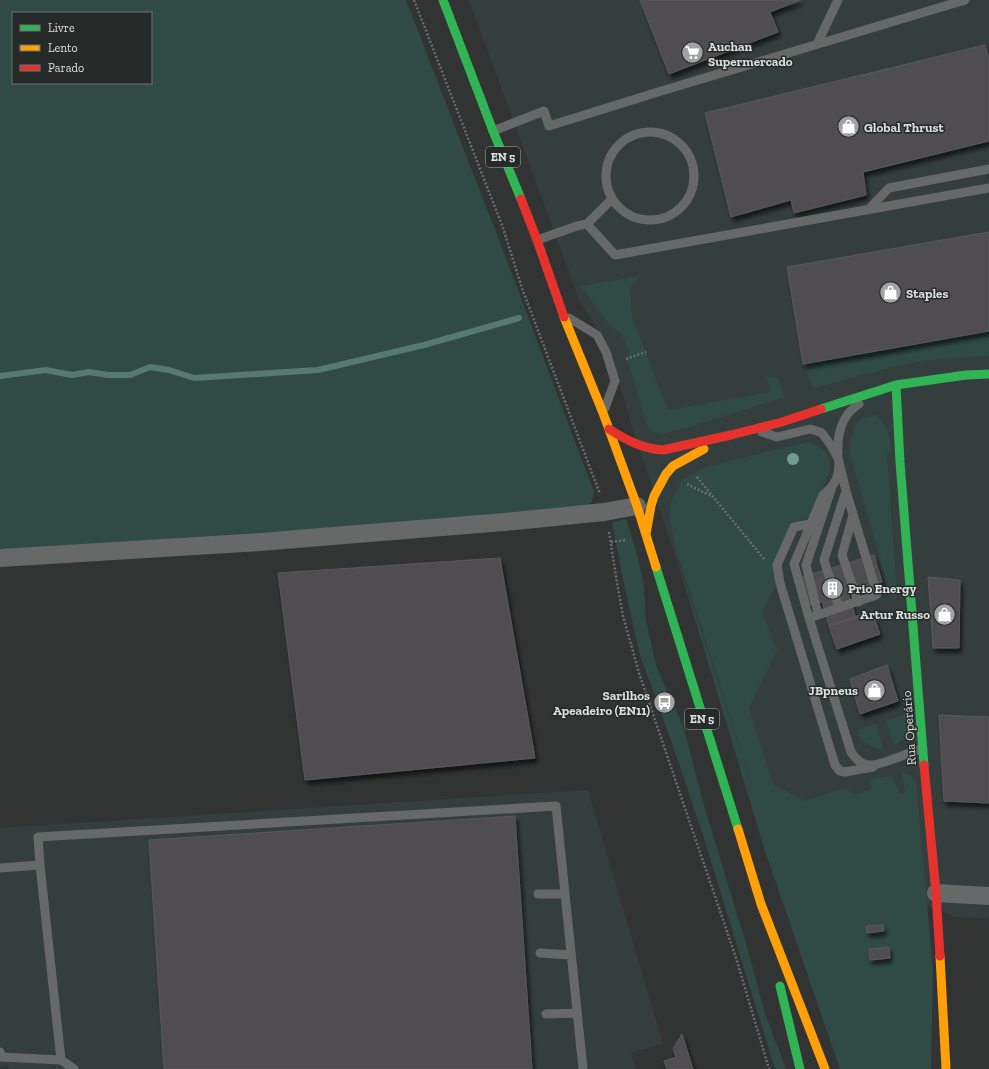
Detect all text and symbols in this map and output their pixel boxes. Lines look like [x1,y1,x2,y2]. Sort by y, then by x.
legend [12,12,152,84]
text: Livre [48,21,75,35]
place label: Auchan Supermercado [708,39,793,69]
supermarket icon: Auchan Supermercado [679,40,705,66]
text: Lento [48,41,78,55]
text: Parado [48,61,84,75]
shop icon: Global Thrust [835,114,861,140]
place label: Global Thrust [864,120,945,135]
road number: EN 5 [486,147,520,167]
shop icon: Staples [877,280,903,306]
place label: Staples [906,286,948,301]
building icon: Prio Energy [819,575,845,601]
place label: Prio Energy [848,581,916,596]
shop icon: Artur Russo [932,601,958,627]
place label: Artur Russo [860,607,930,622]
shop icon: JBpneus [861,677,887,703]
place label: JBpneus [809,683,858,698]
place label: Sarilhos Apeadeiro (EN11) [553,688,650,718]
bus stop icon: Sarilhos Apeadeiro (EN11) [652,689,678,715]
street label: Rua Operário [899,690,919,766]
road number: EN 5 [685,709,719,729]

